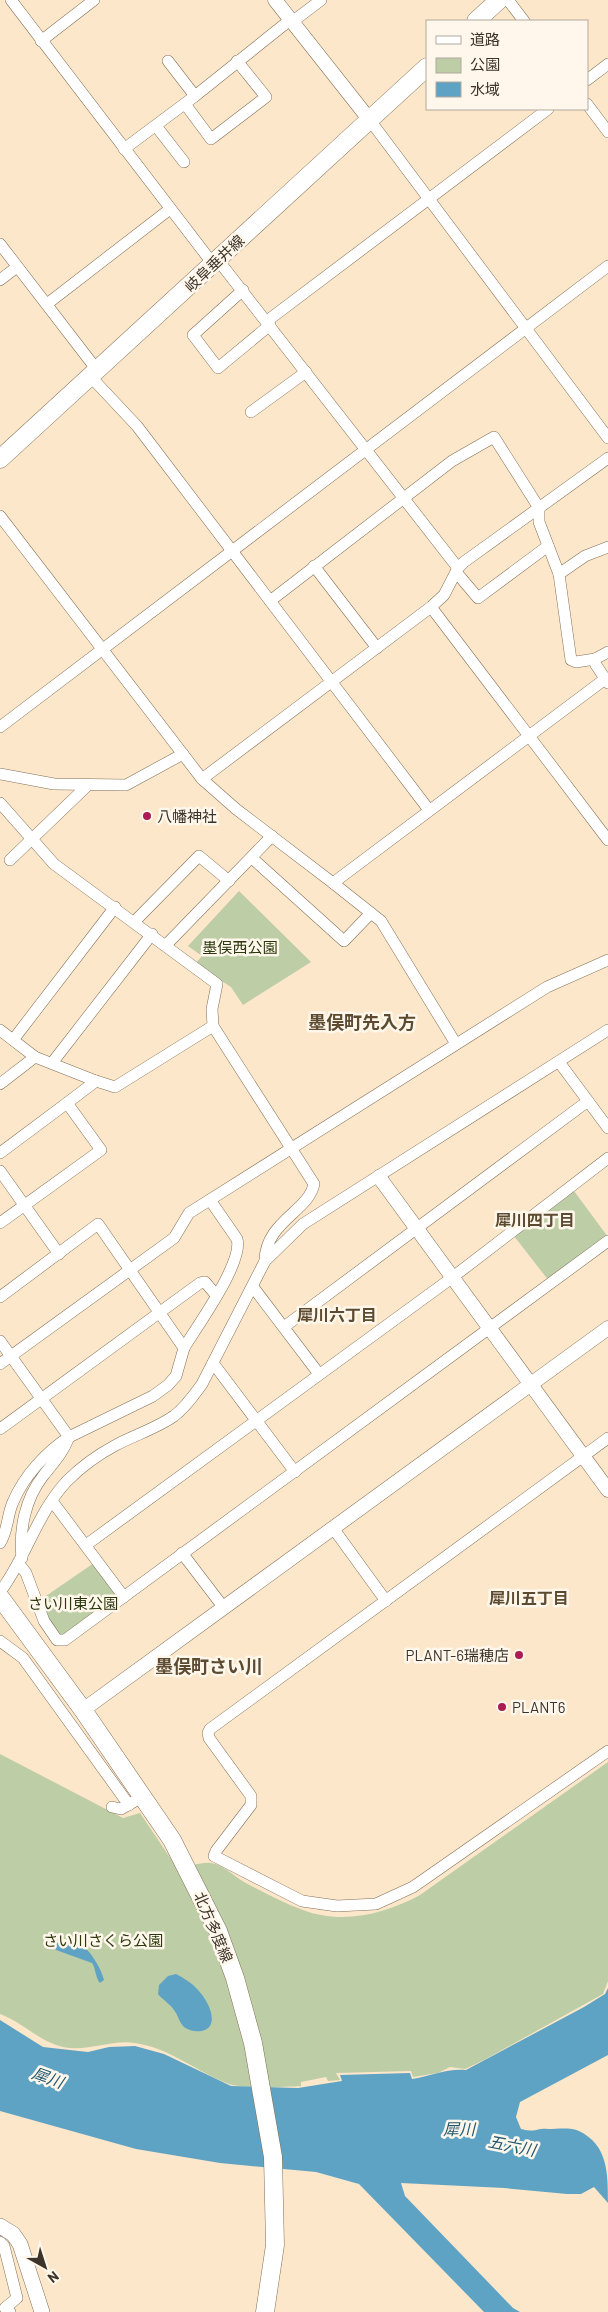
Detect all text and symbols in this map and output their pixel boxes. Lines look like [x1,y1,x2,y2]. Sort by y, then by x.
legend [426,20,588,110]
text: 道路 [470,30,500,48]
text: 公園 [470,55,500,73]
text: 水域 [470,80,500,98]
street label: 岐阜垂井線 [180,231,248,295]
place label: 八幡神社 [157,807,217,825]
marker: 八幡神社 [141,810,153,822]
park label: 墨俣西公園 [202,938,278,956]
district label: 墨俣町先入方 [308,1011,416,1033]
district label: 犀川四丁目 [495,1210,575,1229]
district label: 犀川六丁目 [297,1305,377,1324]
district label: 犀川五丁目 [489,1588,569,1607]
park label: さい川東公園 [28,1594,118,1612]
place label: PLANT-6瑞穂店 [406,1646,509,1664]
marker: PLANT-6瑞穂店 [513,1649,525,1661]
district label: 墨俣町さい川 [155,1655,263,1677]
place label: PLANT6 [512,1698,566,1716]
marker: PLANT6 [496,1701,508,1713]
street label: 北方多度線 [191,1889,237,1965]
park label: さい川さくら公園 [43,1931,163,1949]
water label: 犀川 [30,2063,68,2092]
water label: 犀川 [443,2119,477,2138]
water label: 五六川 [487,2131,539,2159]
north arrow [20,2242,70,2292]
text: N [45,2268,62,2287]

